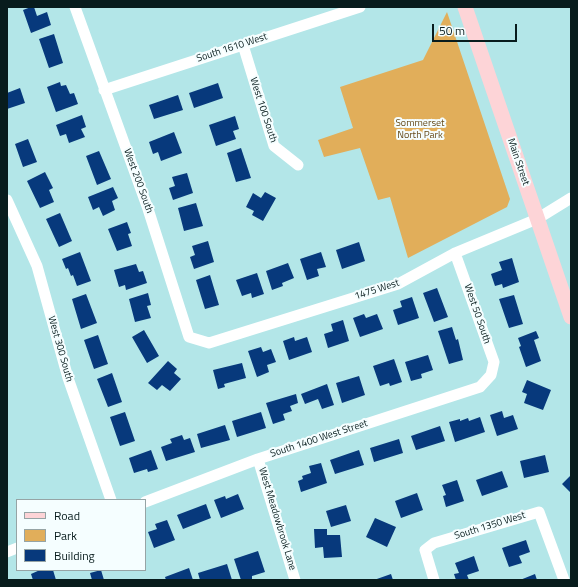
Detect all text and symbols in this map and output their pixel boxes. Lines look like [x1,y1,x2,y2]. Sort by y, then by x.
scale bar [434,16,519,42]
text: 50 m [439,21,465,40]
street label: South 1610 West [195,31,269,65]
street label: West 100 South [247,76,279,144]
park label: Sommerset North Park [395,118,445,142]
street label: Main Street [504,137,532,187]
street label: West 200 South [121,147,155,215]
street label: 1475 West [353,277,401,303]
street label: West 50 South [461,283,493,345]
street label: West 300 South [45,315,75,383]
street label: South 1400 West Street [269,418,369,460]
street label: West Meadowbrook Lane [256,466,298,572]
legend [16,499,146,571]
text: Road [54,506,80,525]
street label: South 1350 West [453,510,527,542]
text: Park [54,526,77,545]
text: Building [54,546,95,565]

